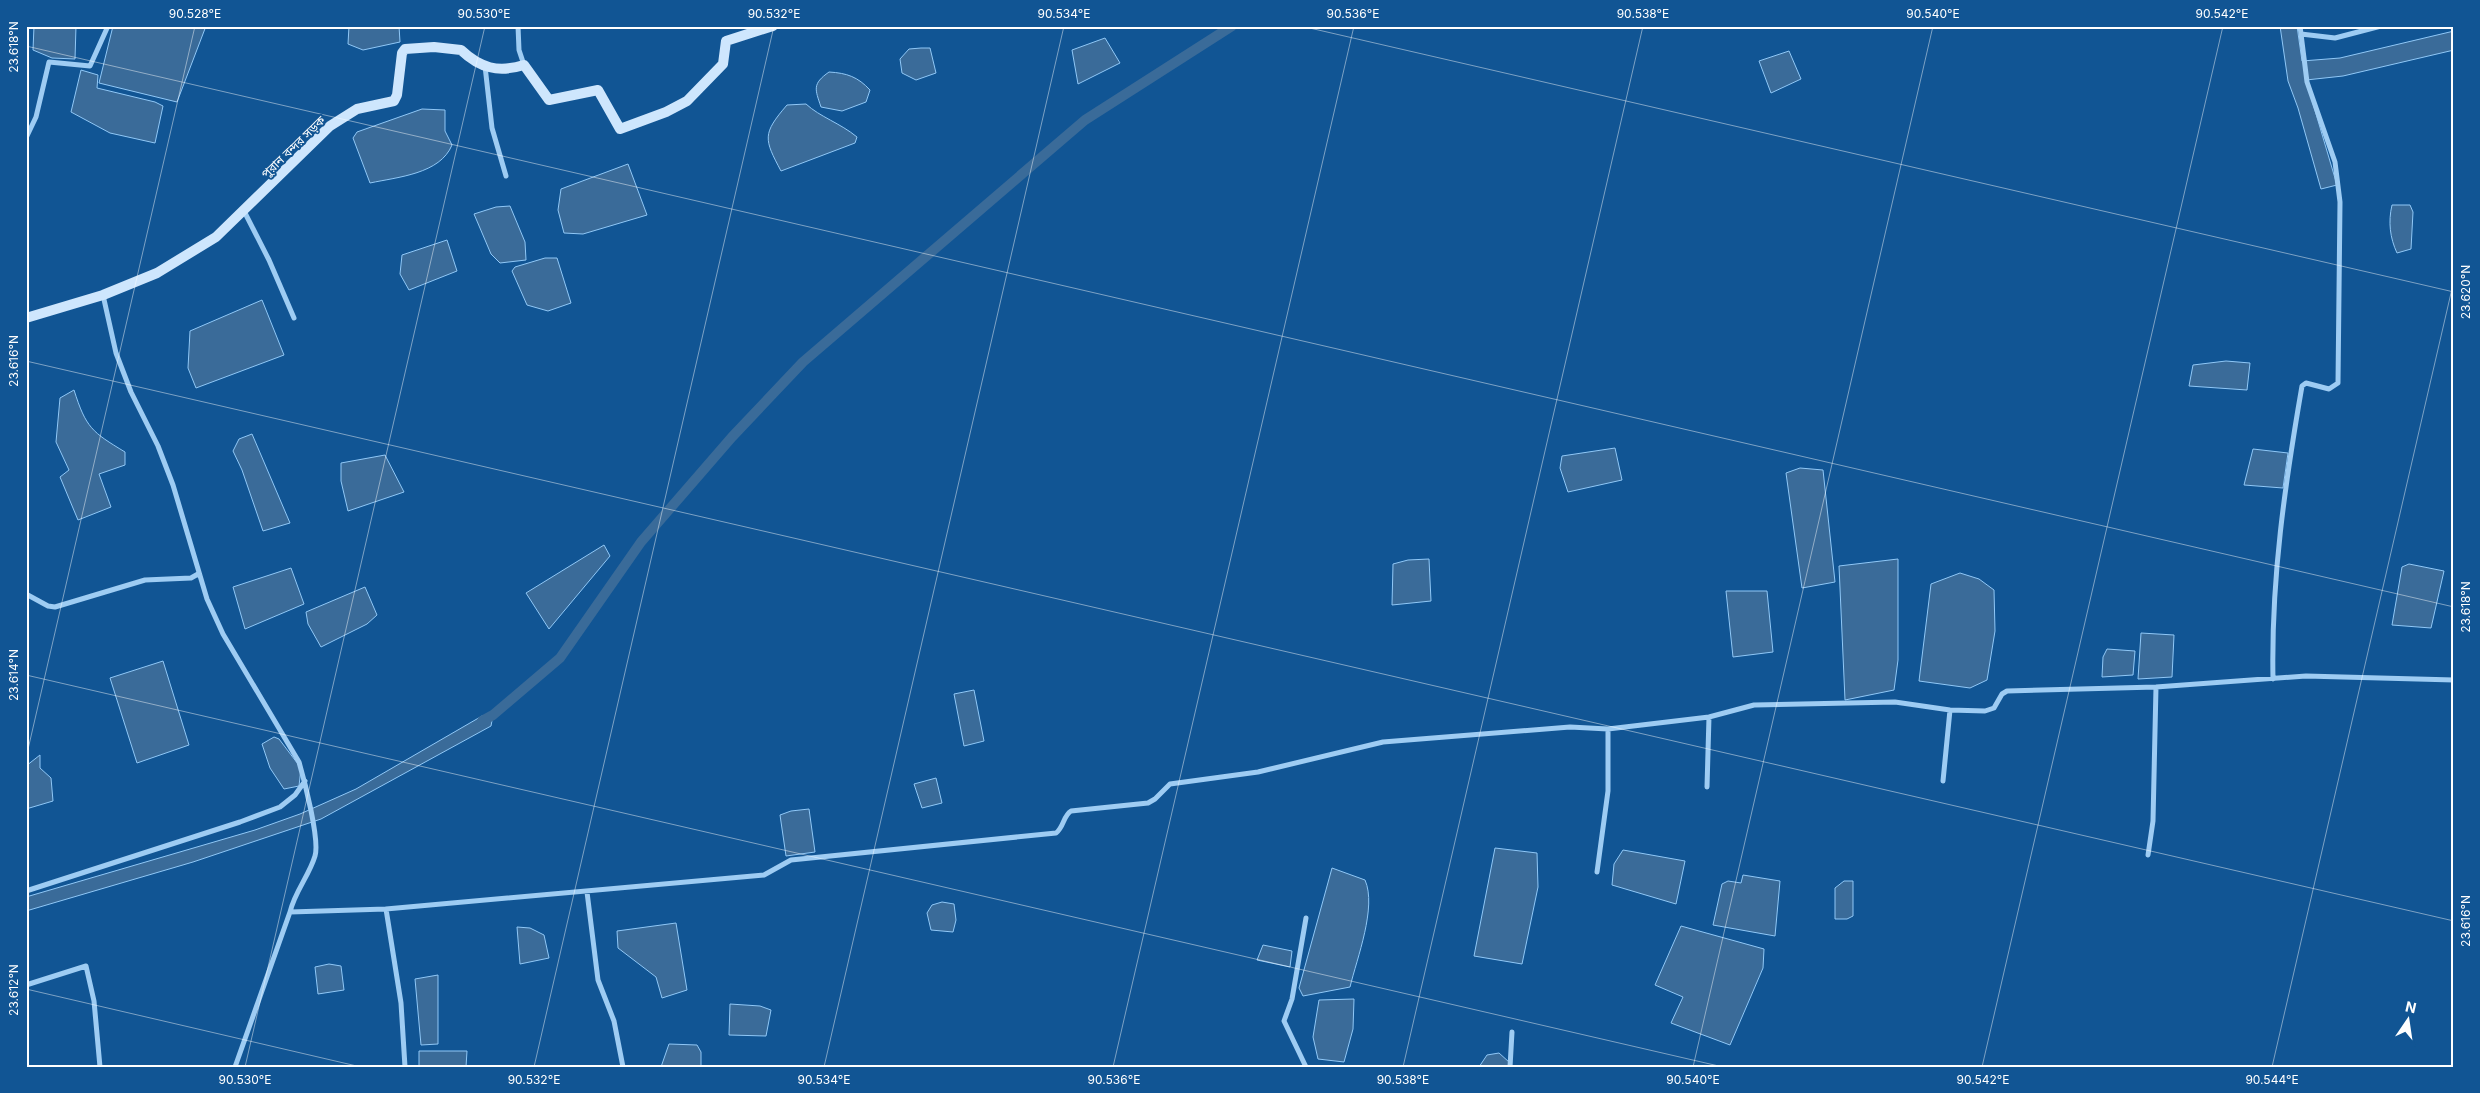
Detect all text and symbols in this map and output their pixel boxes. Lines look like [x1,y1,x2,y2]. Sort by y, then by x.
text: 90.528°E [169,6,221,21]
text: 90.530°E [458,6,510,21]
text: 90.532°E [748,6,800,21]
text: 90.534°E [1038,6,1090,21]
text: 90.536°E [1327,6,1379,21]
text: 90.538°E [1617,6,1669,21]
text: 90.540°E [1906,6,1960,21]
text: 90.542°E [2195,6,2249,21]
text: 23.618°N [6,21,21,73]
street label: পুরান বন্দর সড়ক [258,113,329,182]
text: 23.620°N [2458,265,2473,319]
text: 23.616°N [6,335,21,387]
text: 23.618°N [2458,581,2473,633]
text: 23.614°N [6,649,21,701]
text: 23.616°N [2458,895,2473,947]
text: 23.612°N [6,964,21,1016]
north arrow [2382,996,2432,1046]
text: N [2404,997,2418,1016]
text: 90.530°E [219,1072,271,1087]
text: 90.532°E [508,1072,560,1087]
text: 90.534°E [798,1072,850,1087]
text: 90.536°E [1088,1072,1140,1087]
text: 90.538°E [1377,1072,1429,1087]
text: 90.540°E [1666,1072,1720,1087]
text: 90.542°E [1956,1072,2010,1087]
text: 90.544°E [2245,1072,2299,1087]

